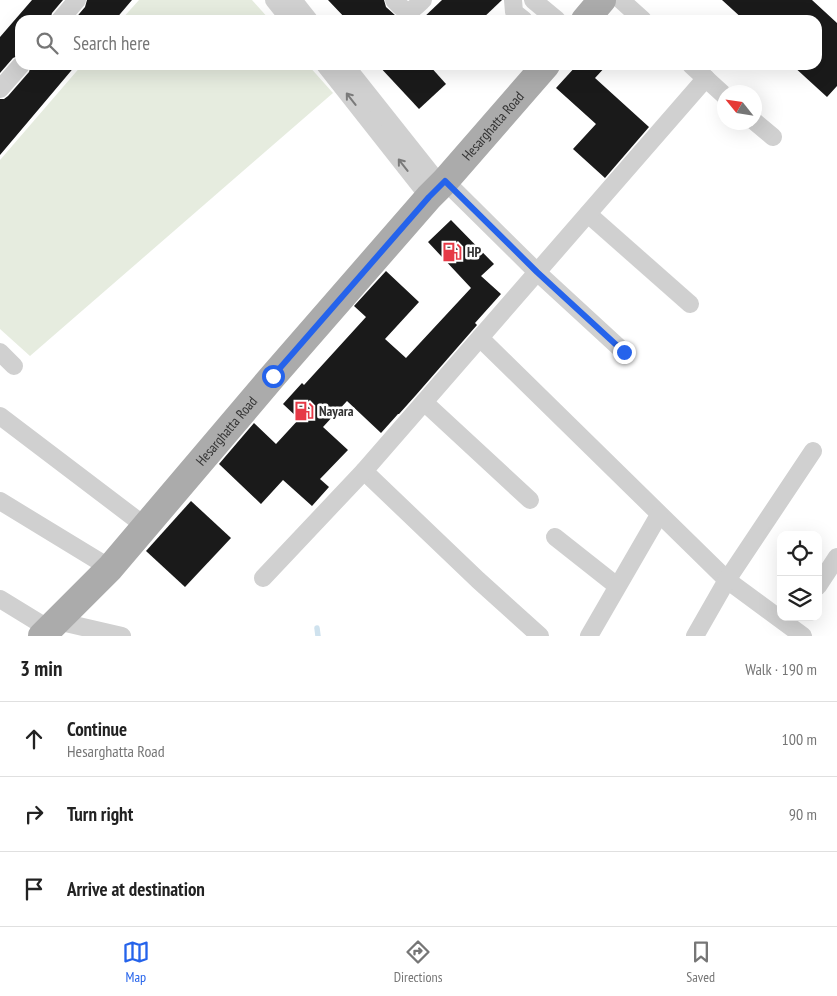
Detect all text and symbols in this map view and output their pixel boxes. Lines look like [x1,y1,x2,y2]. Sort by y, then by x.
search box [15,15,822,70]
icon: search [33,29,61,57]
text: Search here [73,31,150,55]
north arrow [717,85,762,130]
street label: Hesarghatta Road [458,88,528,164]
one-way arrow [346,93,357,106]
one-way arrow [398,159,409,172]
fuel station icon: HP [441,241,463,263]
place label: HP [467,243,481,261]
route end [613,341,636,364]
route start [262,365,285,388]
street label: Hesarghatta Road [192,392,261,469]
fuel station icon: Nayara [293,400,315,422]
place label: Nayara [319,402,354,420]
map controls [777,531,822,621]
button: locate [777,531,822,576]
button: layers [777,576,822,621]
text: 3 min [20,655,62,682]
text: Walk · 190 m [745,659,817,679]
text: Continue [67,717,127,741]
icon: ahead [20,725,48,753]
text: 100 m [782,729,817,749]
text: Hesarghatta Road [67,741,165,761]
icon: right [20,800,48,828]
text: Turn right [67,802,133,826]
text: 90 m [789,804,817,824]
icon: arrive [20,875,48,903]
text: Arrive at destination [67,877,205,901]
tab: Map [122,938,150,986]
tab: Directions [394,938,442,986]
tab: Saved [686,938,715,986]

